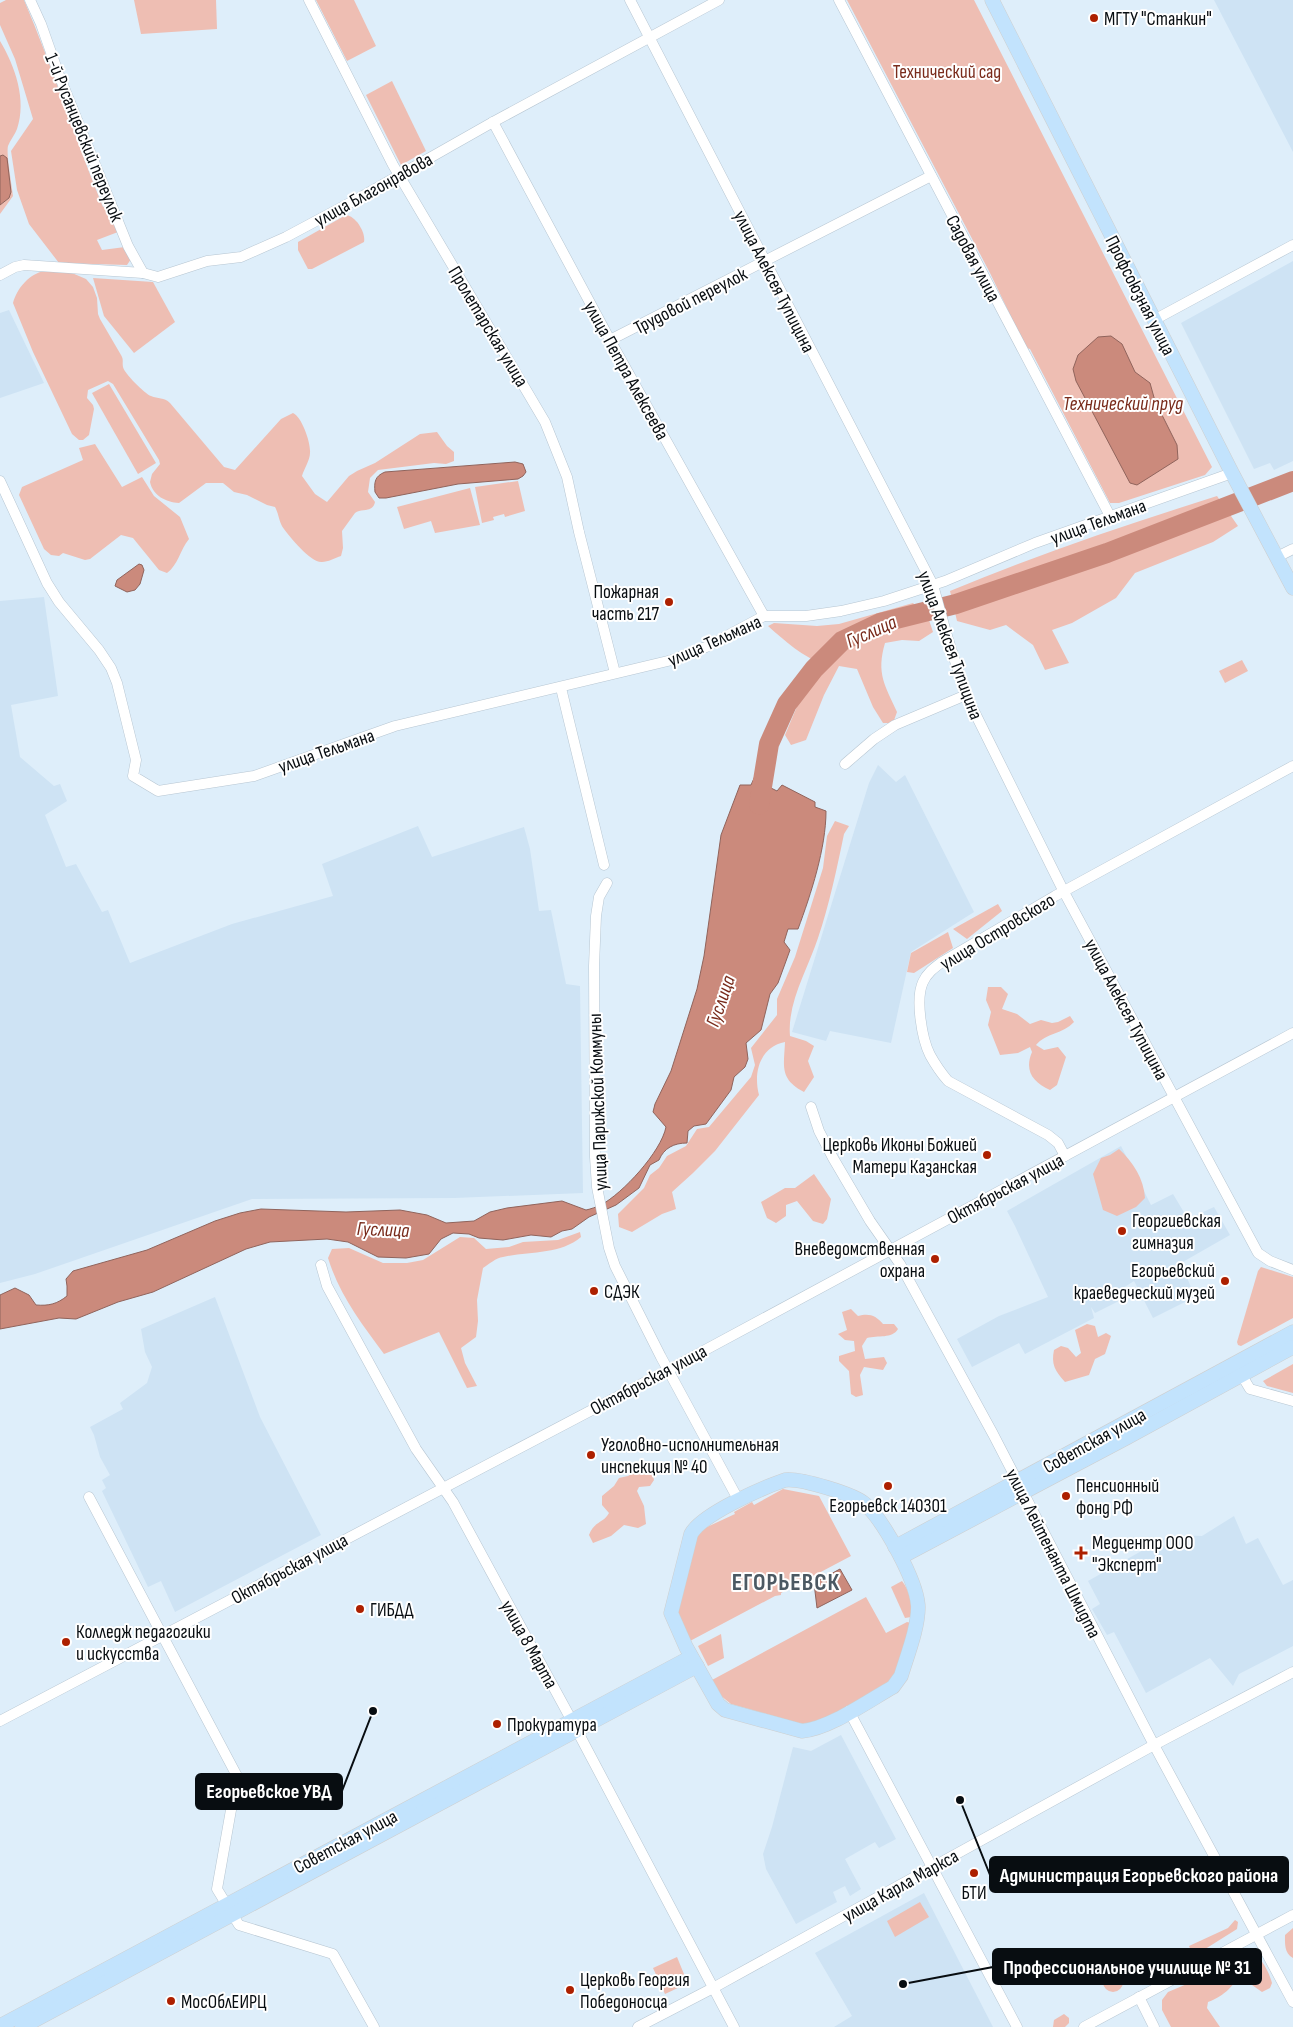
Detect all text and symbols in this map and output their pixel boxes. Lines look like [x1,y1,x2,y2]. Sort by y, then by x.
place label: МГТУ "Станкин" [1104,8,1212,31]
marker: МГТУ "Станкин" [1088,12,1100,24]
street label: 1-й Русанцевский переулок [39,50,128,226]
park label: Технический сад [893,61,1001,84]
street label: улица Благонравова [311,148,437,232]
street label: улица Алексея Тупицина [728,207,819,357]
street label: Садовая улица [940,211,1005,306]
street label: Профсоюзная улица [1100,232,1180,359]
street label: Пролетарская улица [443,262,533,391]
street label: Трудовой переулок [630,263,752,340]
street label: улица Петра Алексеева [578,297,673,444]
water label: Технический пруд [1063,392,1183,416]
street label: улица Тельмана [1048,494,1149,550]
street label: улица Алексея Тупицина [912,568,987,723]
place label: Пожарная часть 217 [592,581,659,626]
marker: Пожарная часть 217 [663,596,675,608]
water label: Гуслица [843,610,900,654]
street label: улица Тельмана [664,611,765,672]
street label: улица Тельмана [275,724,378,779]
street label: улица Островского [936,889,1059,976]
street label: улица Алексея Тупицина [1079,935,1173,1084]
water label: Гуслица [701,973,741,1030]
street label: улица Парижской Коммуны [584,1013,613,1191]
place label: Церковь Иконы Божией Матери Казанская [822,1134,977,1179]
street label: Октябрьская улица [943,1149,1068,1230]
marker: Церковь Иконы Божией Матери Казанская [981,1149,993,1161]
place label: Георгиевская гимназия [1132,1210,1221,1255]
water label: Гуслица [356,1217,410,1243]
marker: Георгиевская гимназия [1116,1225,1128,1237]
place label: Вневедомственная охрана [795,1238,925,1283]
marker: Вневедомственная охрана [929,1253,941,1265]
place label: Егорьевский краеведческий музей [1074,1260,1215,1305]
marker: Егорьевский краеведческий музей [1219,1275,1231,1287]
place label: СДЭК [604,1281,640,1304]
marker: СДЭК [588,1285,600,1297]
street label: Октябрьская улица [586,1340,711,1421]
street label: Советская улица [1039,1404,1150,1479]
place label: Уголовно-исполнительная инспекция № 40 [601,1434,779,1479]
marker: Уголовно-исполнительная инспекция № 40 [585,1449,597,1461]
street label: улица Лейтенанта Шмидта [1000,1465,1105,1642]
place label: Пенсионный фонд РФ [1076,1475,1159,1520]
marker: Егорьевск 140301 [882,1480,894,1492]
marker: Пенсионный фонд РФ [1060,1490,1072,1502]
place label: Егорьевск 140301 [829,1495,947,1518]
street label: Октябрьская улица [227,1529,352,1610]
place label: Медцентр ООО "Эксперт" [1092,1532,1194,1577]
marker: Медцентр ООО "Эксперт" [1074,1546,1088,1560]
district label: ЕГОРЬЕВСК [732,1568,840,1597]
street label: улица 8 Марта [495,1597,562,1693]
place label: ГИБДД [370,1599,414,1622]
marker: ГИБДД [354,1603,366,1615]
place label: Колледж педагогики и искусства [76,1621,211,1666]
marker: Колледж педагогики и искусства [60,1636,72,1648]
place label: Прокуратура [507,1714,597,1737]
marker: Прокуратура [491,1718,503,1730]
callout: Егорьевское УВД [196,1774,342,1809]
text: Егорьевское УВД [206,1780,332,1804]
street label: Советская улица [290,1805,402,1879]
street label: улица Карла Маркса [839,1845,963,1928]
callout: Администрация Егорьевского района [990,1857,1288,1892]
text: Администрация Егорьевского района [999,1864,1278,1888]
marker: БТИ [968,1867,980,1879]
place label: БТИ [961,1882,987,1905]
callout: Профессиональное училище № 31 [993,1949,1261,1984]
text: Профессиональное училище № 31 [1003,1956,1251,1980]
place label: Церковь Георгия Победоносца [580,1969,690,2014]
marker: Церковь Георгия Победоносца [564,1984,576,1996]
place label: MосОблЕИРЦ [181,1991,267,2014]
marker: MосОблЕИРЦ [165,1995,177,2007]

